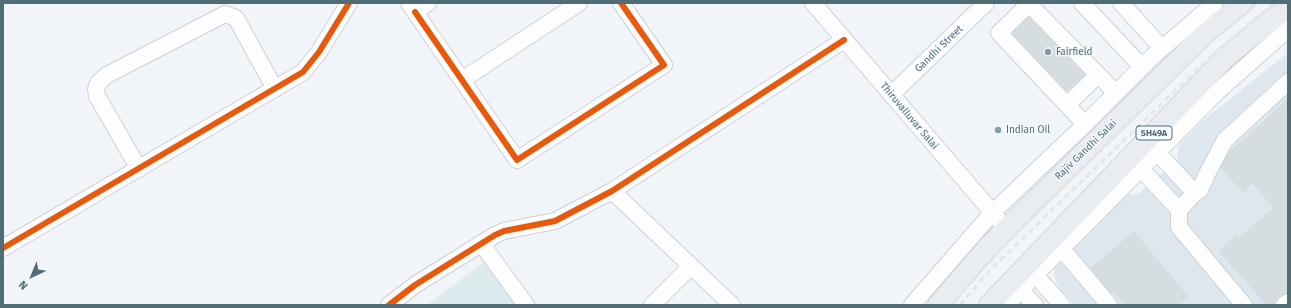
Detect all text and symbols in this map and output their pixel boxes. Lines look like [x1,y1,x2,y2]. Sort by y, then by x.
street label: Gandhi Street [913,23,965,75]
place label: Fairfield [1056,46,1092,58]
marker: Fairfield [1043,47,1053,57]
street label: Thiruvalluvar Salai [877,80,941,152]
street label: Rajiv Gandhi Salai [1053,117,1119,183]
place label: Indian Oil [1006,124,1050,136]
marker: Indian Oil [993,125,1003,135]
road number: SH49A [1136,126,1172,140]
north arrow [12,256,52,296]
text: N [16,278,30,292]

